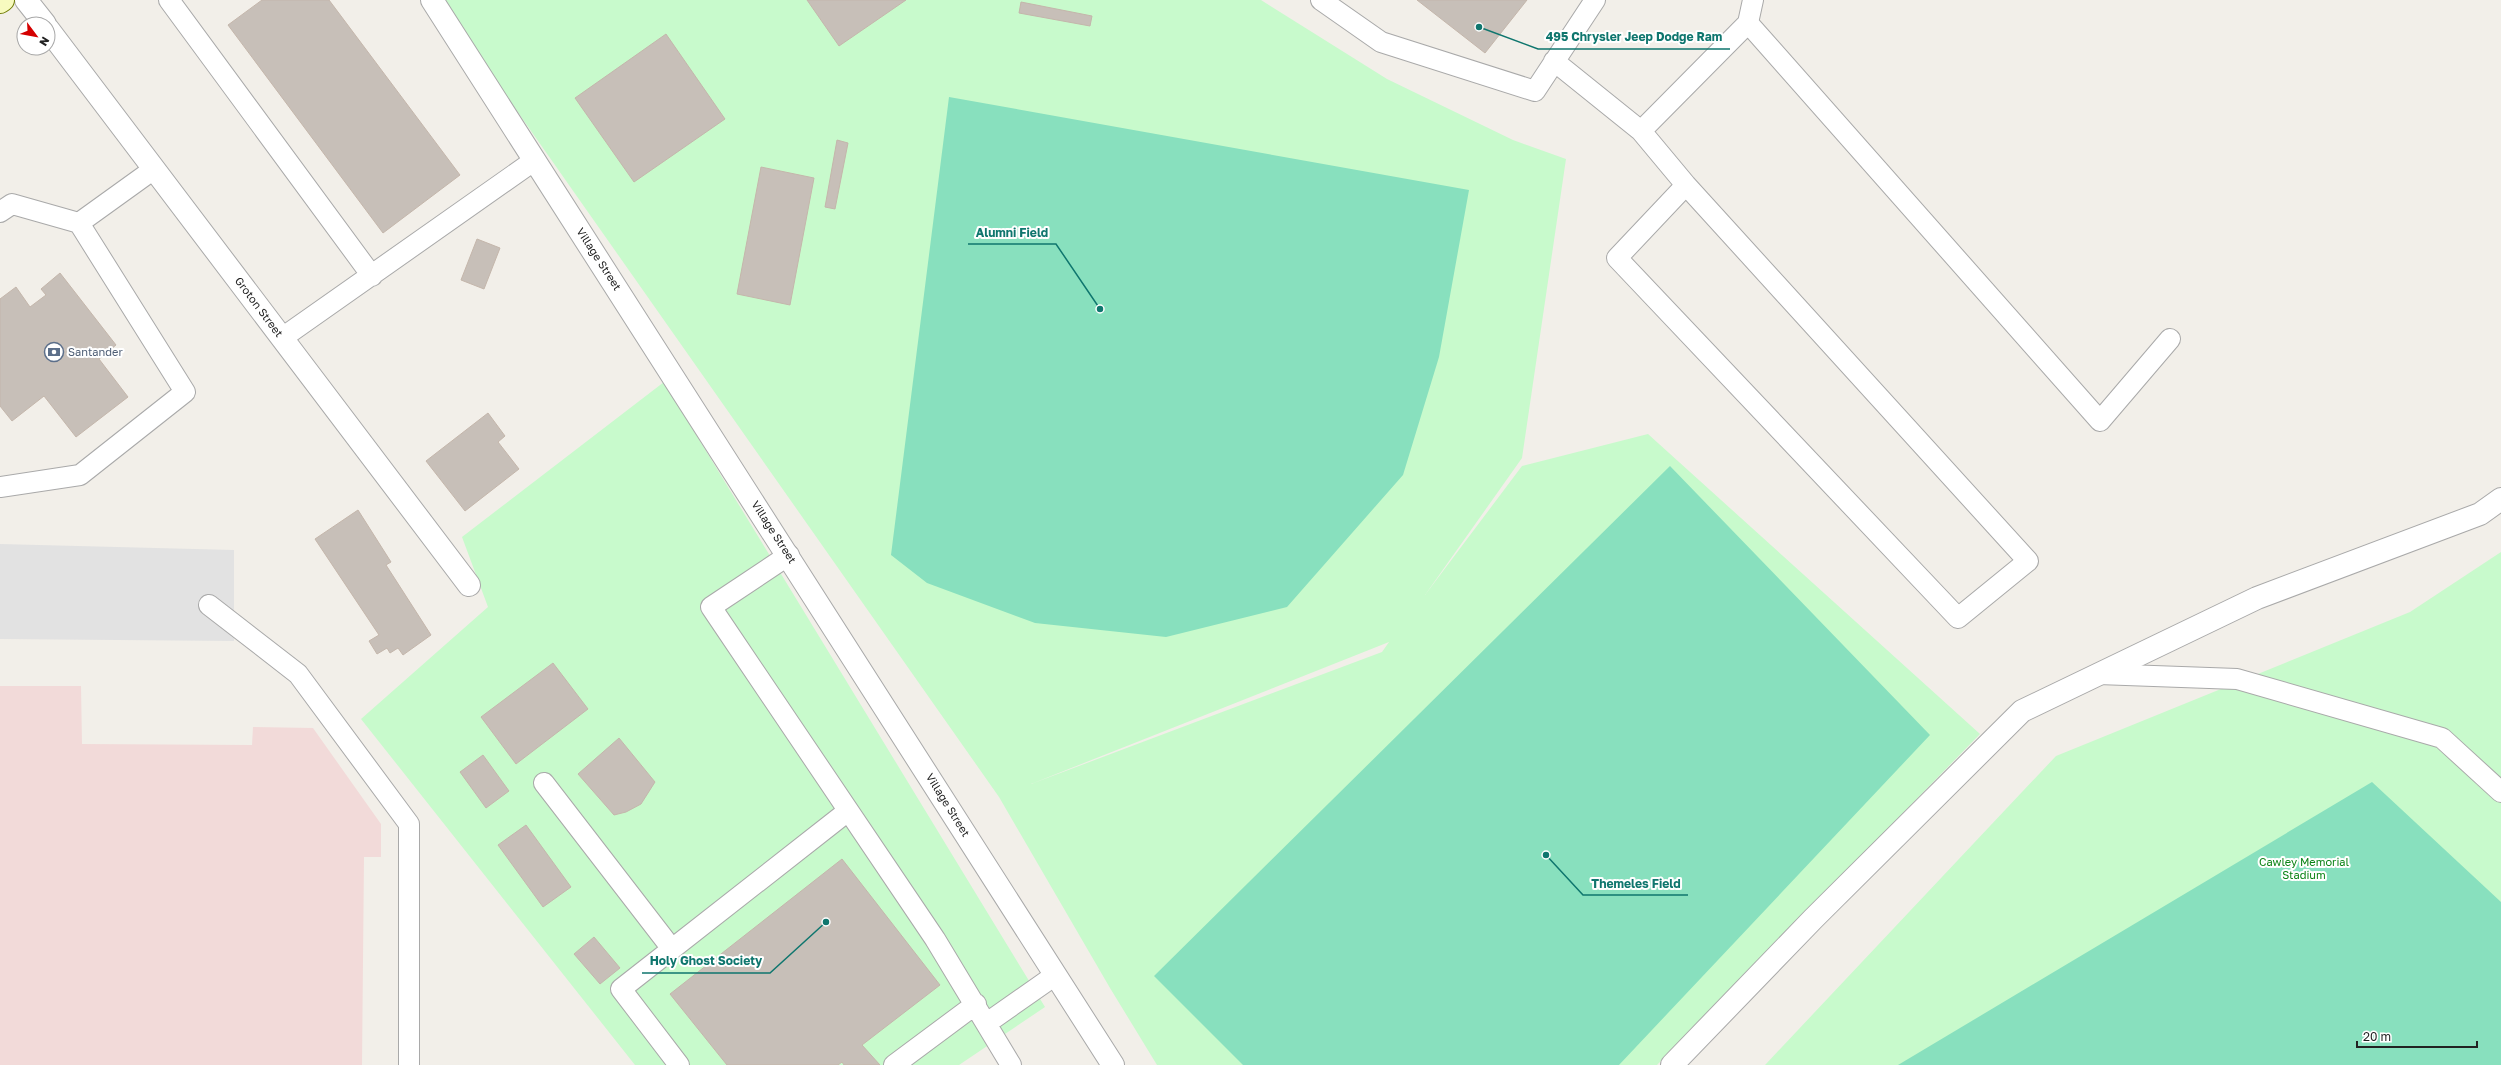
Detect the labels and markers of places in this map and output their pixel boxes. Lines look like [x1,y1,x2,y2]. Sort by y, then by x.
callout: 495 Chrysler Jeep Dodge Ram [1538,25,1730,49]
callout: Alumni Field [968,220,1056,244]
bank icon: Santander [43,341,65,363]
place label: Santander [68,345,123,358]
callout: Themeles Field [1583,871,1688,895]
callout: Holy Ghost Society [642,949,770,973]

